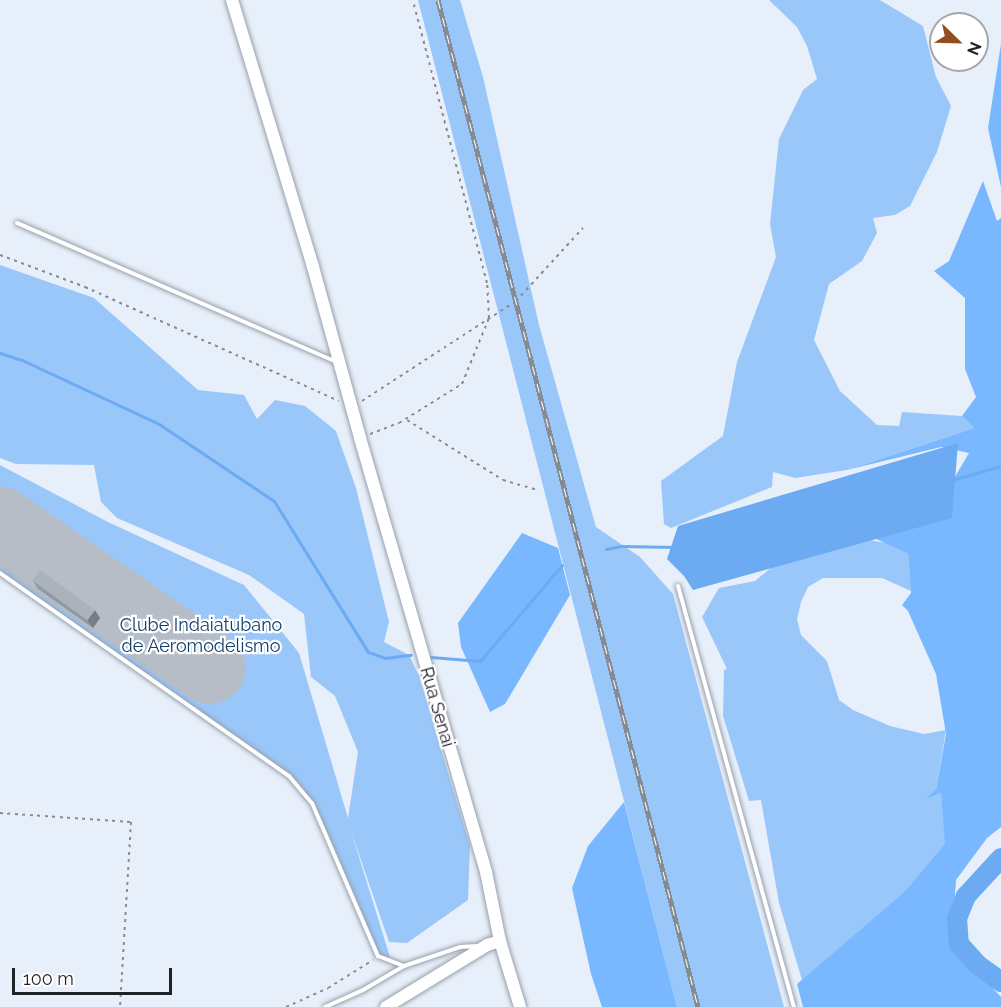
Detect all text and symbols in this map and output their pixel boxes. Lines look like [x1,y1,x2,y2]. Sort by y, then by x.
north arrow [929,12,989,72]
text: N [963,39,985,58]
park label: Clube Indaiatubano de Aeromodelismo [120,615,282,658]
street label: Rua Senai [415,664,459,750]
scale bar [15,956,176,994]
text: 100 m [23,968,74,989]

